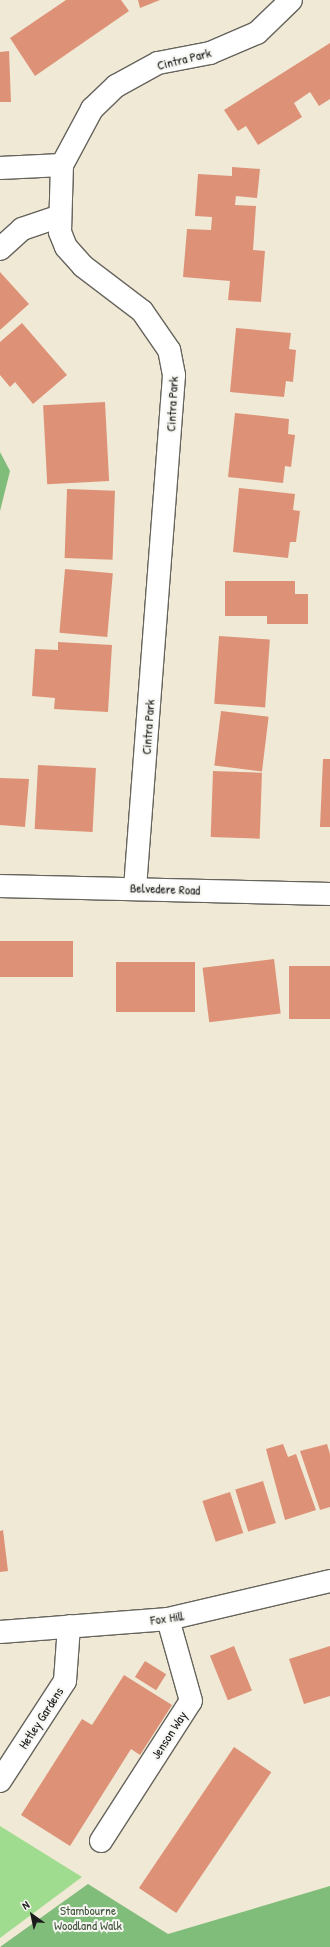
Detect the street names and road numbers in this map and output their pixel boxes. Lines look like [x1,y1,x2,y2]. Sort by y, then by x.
street label: Cintra Park [155,45,213,73]
street label: Cintra Park [163,376,181,432]
street label: Cintra Park [138,699,158,755]
street label: Belvedere Road [130,880,200,898]
street label: Fox Hill [149,1608,185,1628]
street label: Hetley Gardens [15,1684,67,1752]
street label: Jenson Way [148,1708,190,1762]

